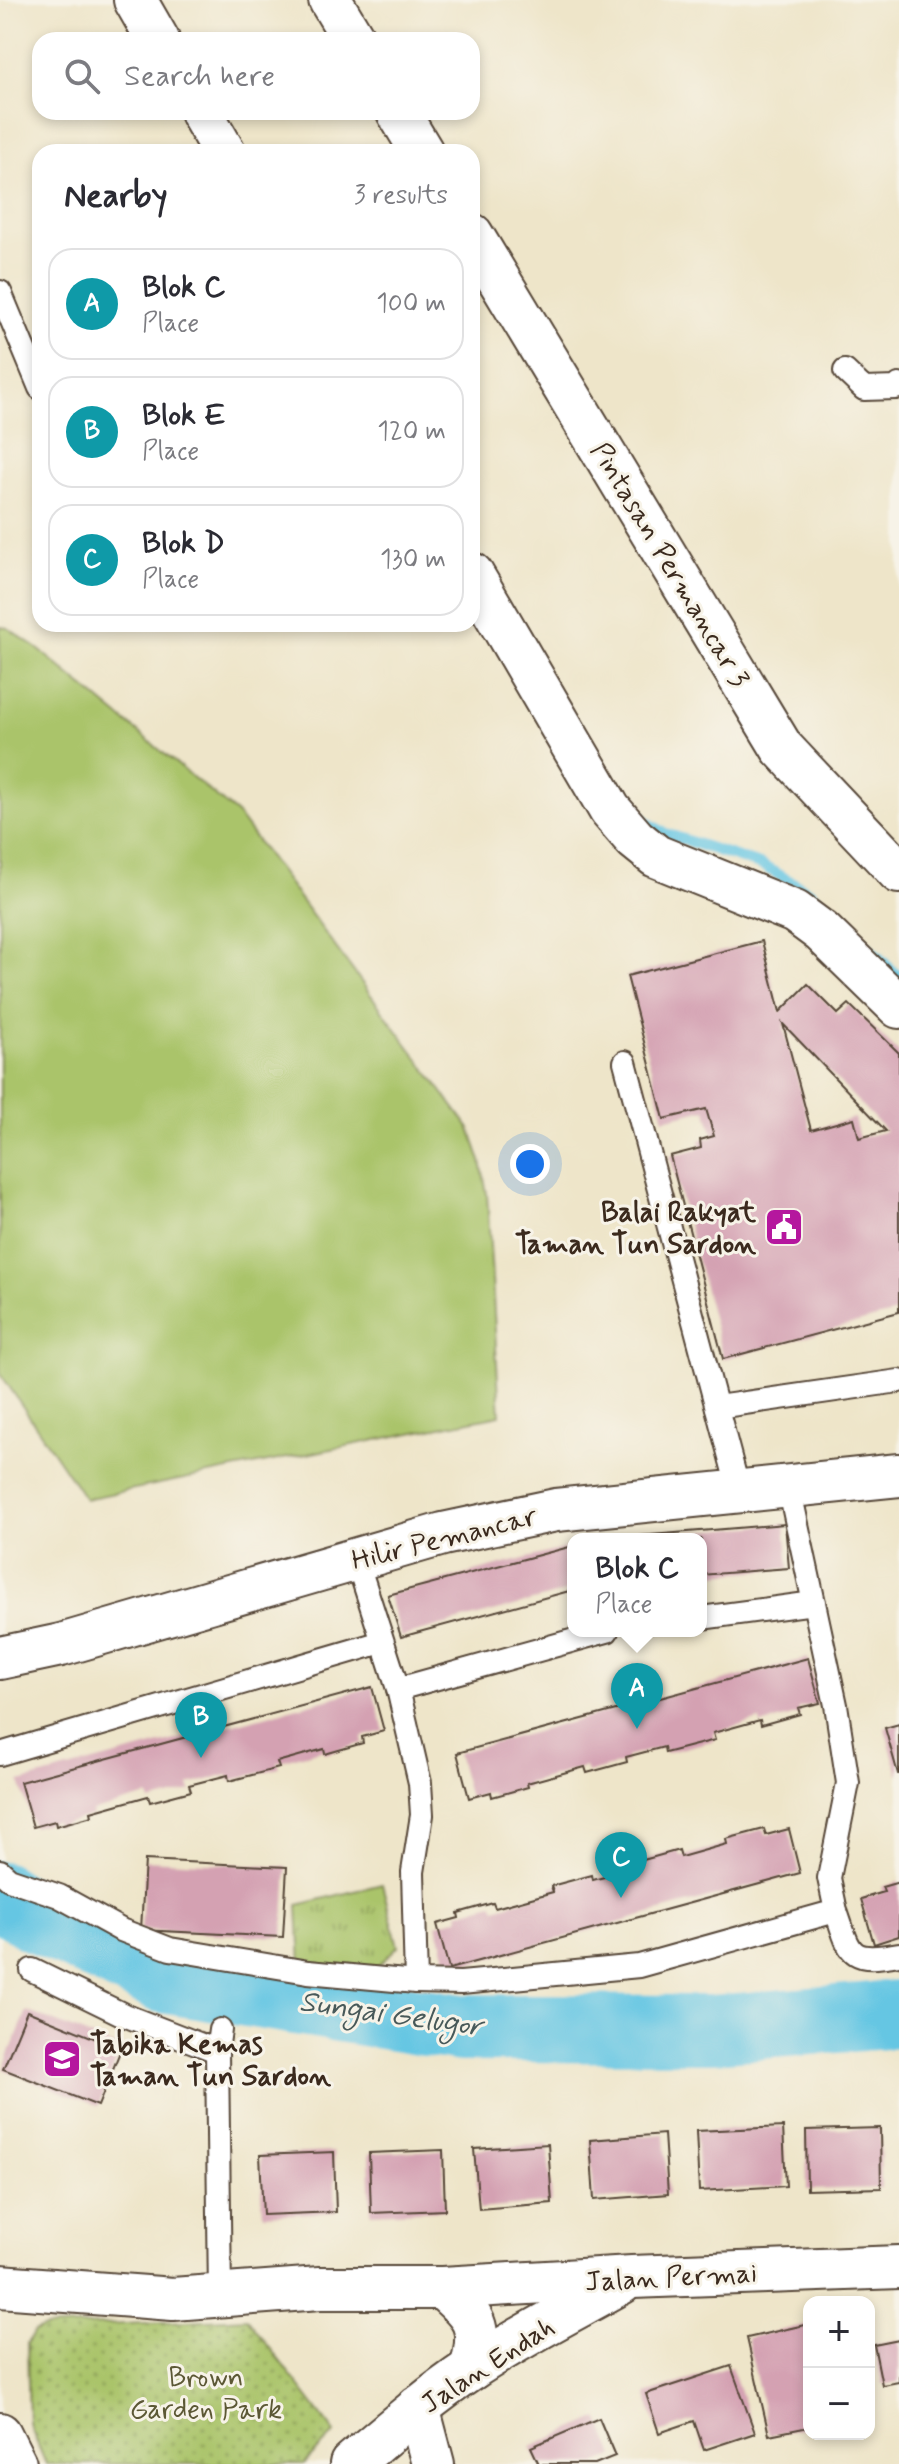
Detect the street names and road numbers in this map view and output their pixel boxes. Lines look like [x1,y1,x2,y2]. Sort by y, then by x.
street label: Pintasan Permancar 3 [581,436,757,695]
street label: Hilir Pemancar [348,1498,542,1580]
street label: Jalan Permai [584,2256,758,2301]
street label: Jalan Endah [415,2309,562,2423]

